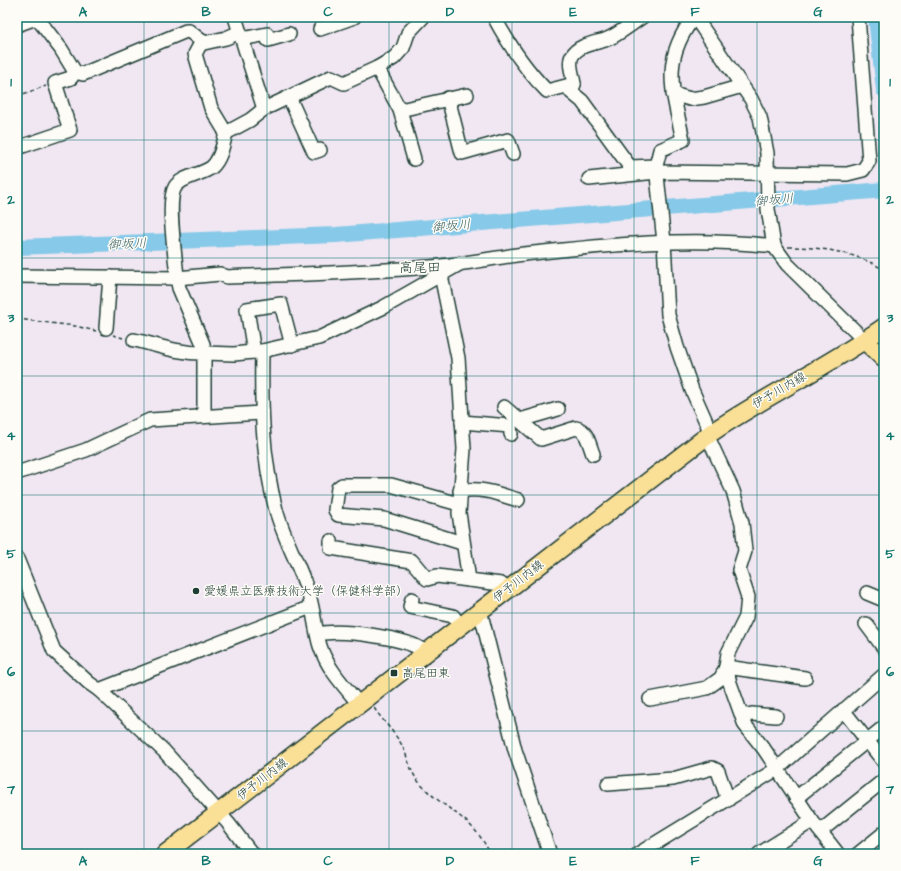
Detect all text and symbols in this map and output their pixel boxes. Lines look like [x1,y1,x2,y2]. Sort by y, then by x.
text: A [79,3,88,21]
text: B [201,3,211,21]
text: C [323,3,333,21]
text: D [446,3,455,21]
text: E [569,3,577,21]
text: F [690,3,700,21]
text: G [813,3,823,21]
text: 1 [10,73,12,91]
text: 1 [889,73,891,91]
water label: 御坂川 [754,189,794,211]
text: 2 [6,191,15,209]
text: 2 [885,191,894,209]
water label: 御坂川 [431,215,471,237]
water label: 御坂川 [107,234,147,254]
district label: 高尾田 [399,258,441,278]
text: 3 [7,309,15,327]
text: 3 [886,309,894,327]
street label: 伊予川内線 [749,368,809,413]
text: 4 [7,427,16,445]
text: 4 [886,427,895,445]
text: 5 [6,545,16,563]
text: 5 [885,545,895,563]
street label: 伊予川内線 [489,556,547,607]
place label: 愛媛県立医療技術大学（保健科学部） [204,583,408,600]
marker: 愛媛県立医療技術大学（保健科学部） [191,586,201,596]
text: 6 [7,663,16,681]
text: 6 [886,663,895,681]
place label: 高尾田東 [402,665,450,682]
marker: 高尾田東 [389,668,399,678]
street label: 伊予川内線 [233,754,291,805]
text: 7 [6,781,16,799]
text: 7 [885,781,895,799]
text: A [79,852,88,870]
text: B [201,852,211,870]
text: C [323,852,333,870]
text: D [446,852,455,870]
text: E [569,852,577,870]
text: F [690,852,700,870]
text: G [813,852,823,870]

